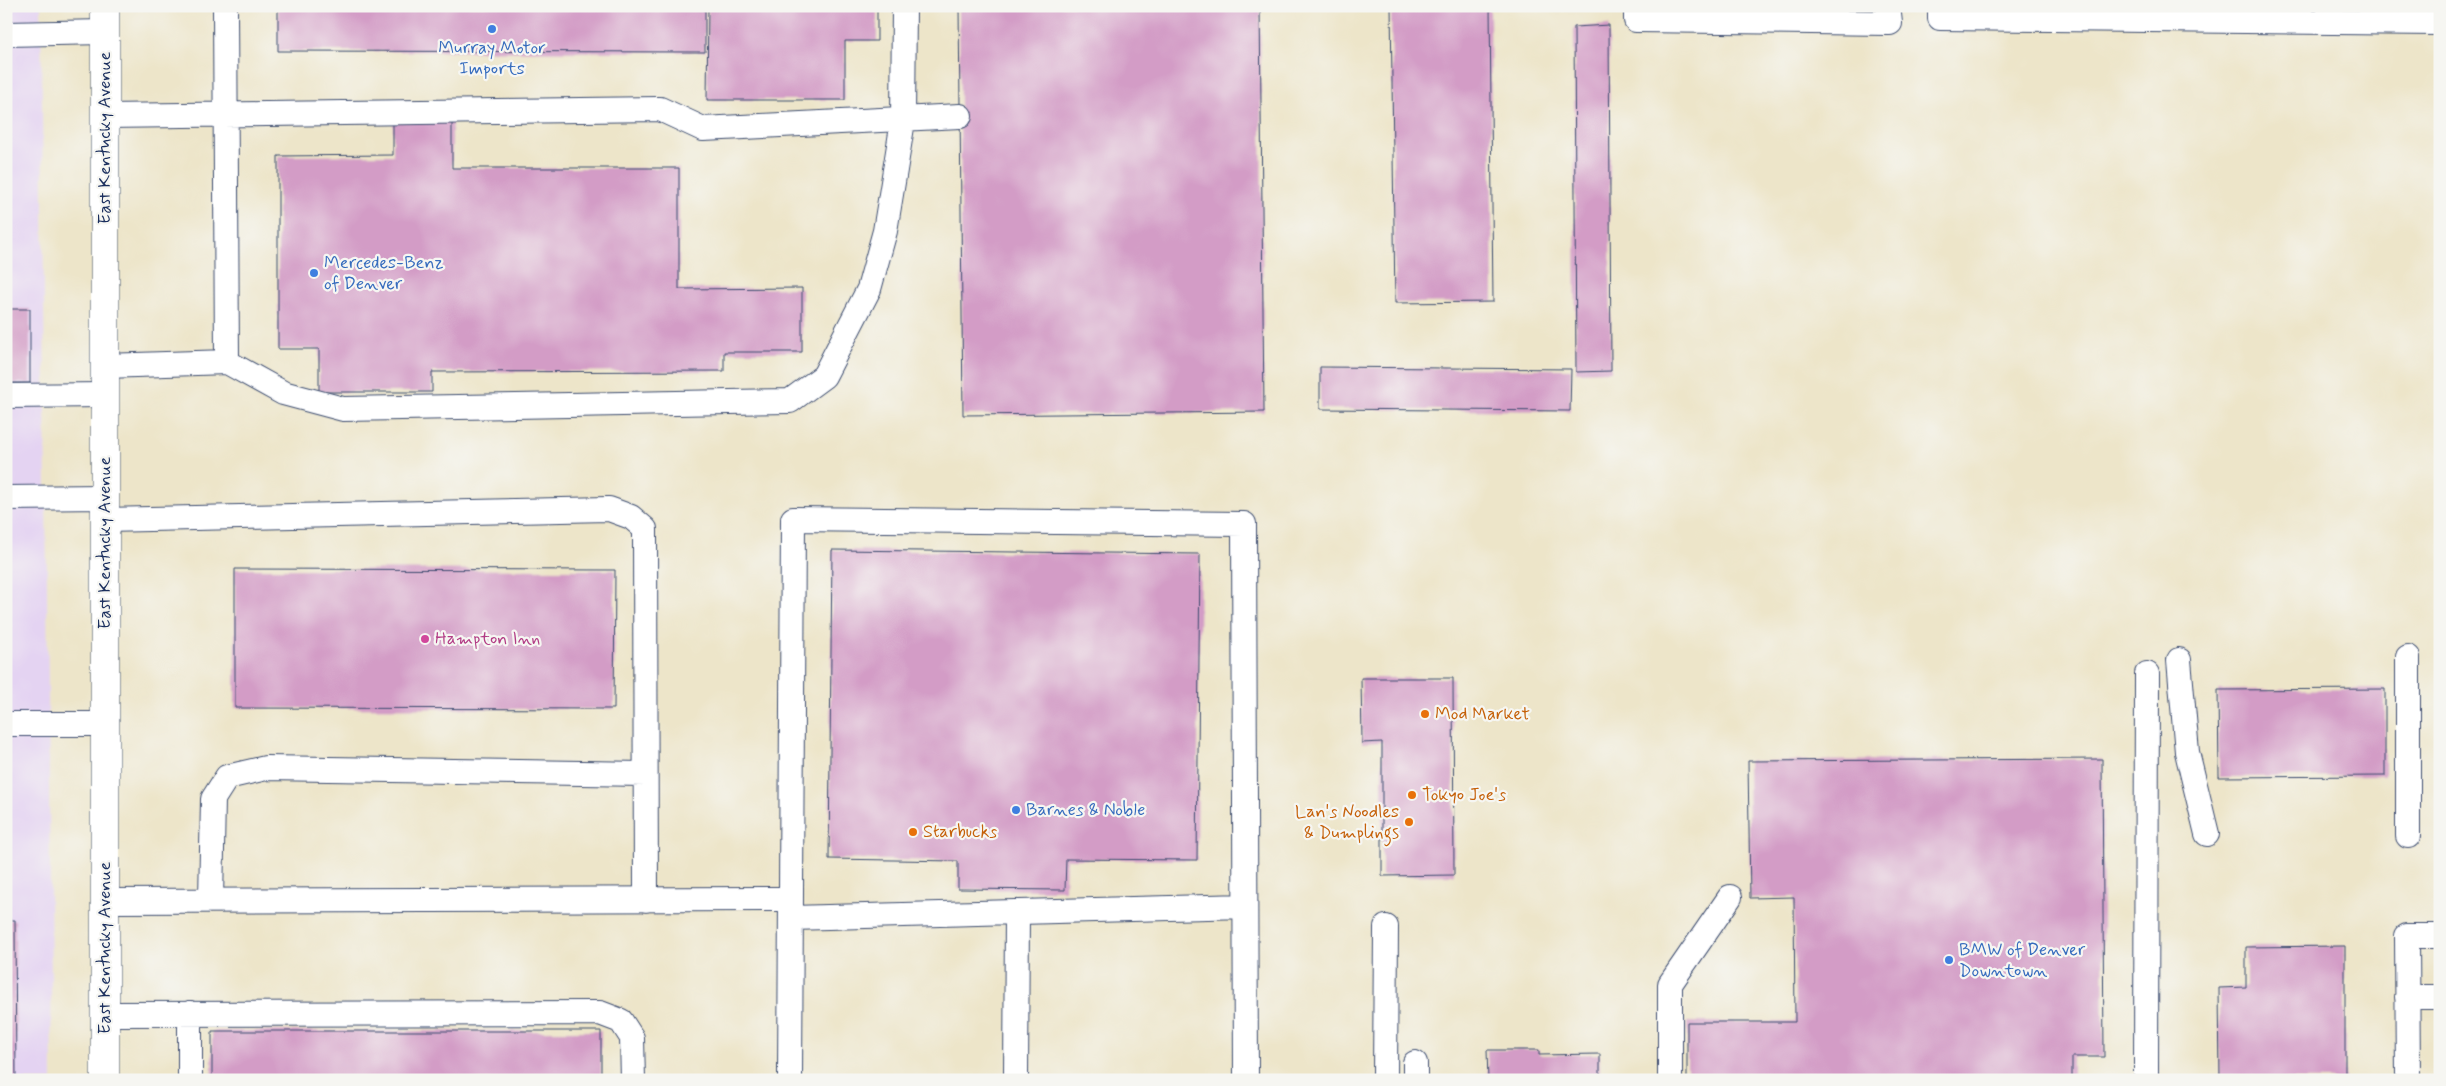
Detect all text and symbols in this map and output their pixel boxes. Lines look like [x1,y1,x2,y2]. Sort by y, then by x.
marker: Murray Motor Imports [486,23,498,35]
place label: Murray Motor Imports [438,36,546,81]
street label: East Kentucky Avenue [93,52,117,224]
place label: Mercedes-Benz of Denver [324,251,444,296]
marker: Mercedes-Benz of Denver [308,267,320,279]
street label: East Kentucky Avenue [93,457,117,629]
place label: Hampton Inn [435,627,540,651]
marker: Hampton Inn [419,633,431,645]
place label: Mod Market [1435,702,1530,726]
marker: Mod Market [1419,708,1431,720]
place label: Tokyo Joe's [1422,783,1506,807]
marker: Tokyo Joe's [1406,789,1418,801]
place label: Barnes & Noble [1026,798,1145,822]
place label: Lan's Noodles & Dumplings [1295,800,1399,847]
marker: Barnes & Noble [1010,804,1022,816]
marker: Lan's Noodles & Dumplings [1403,816,1415,828]
place label: Starbucks [923,820,997,844]
marker: Starbucks [907,826,919,838]
street label: East Kentucky Avenue [93,862,117,1034]
place label: BMW of Denver Downtown [1959,938,2086,983]
marker: BMW of Denver Downtown [1943,954,1955,966]

